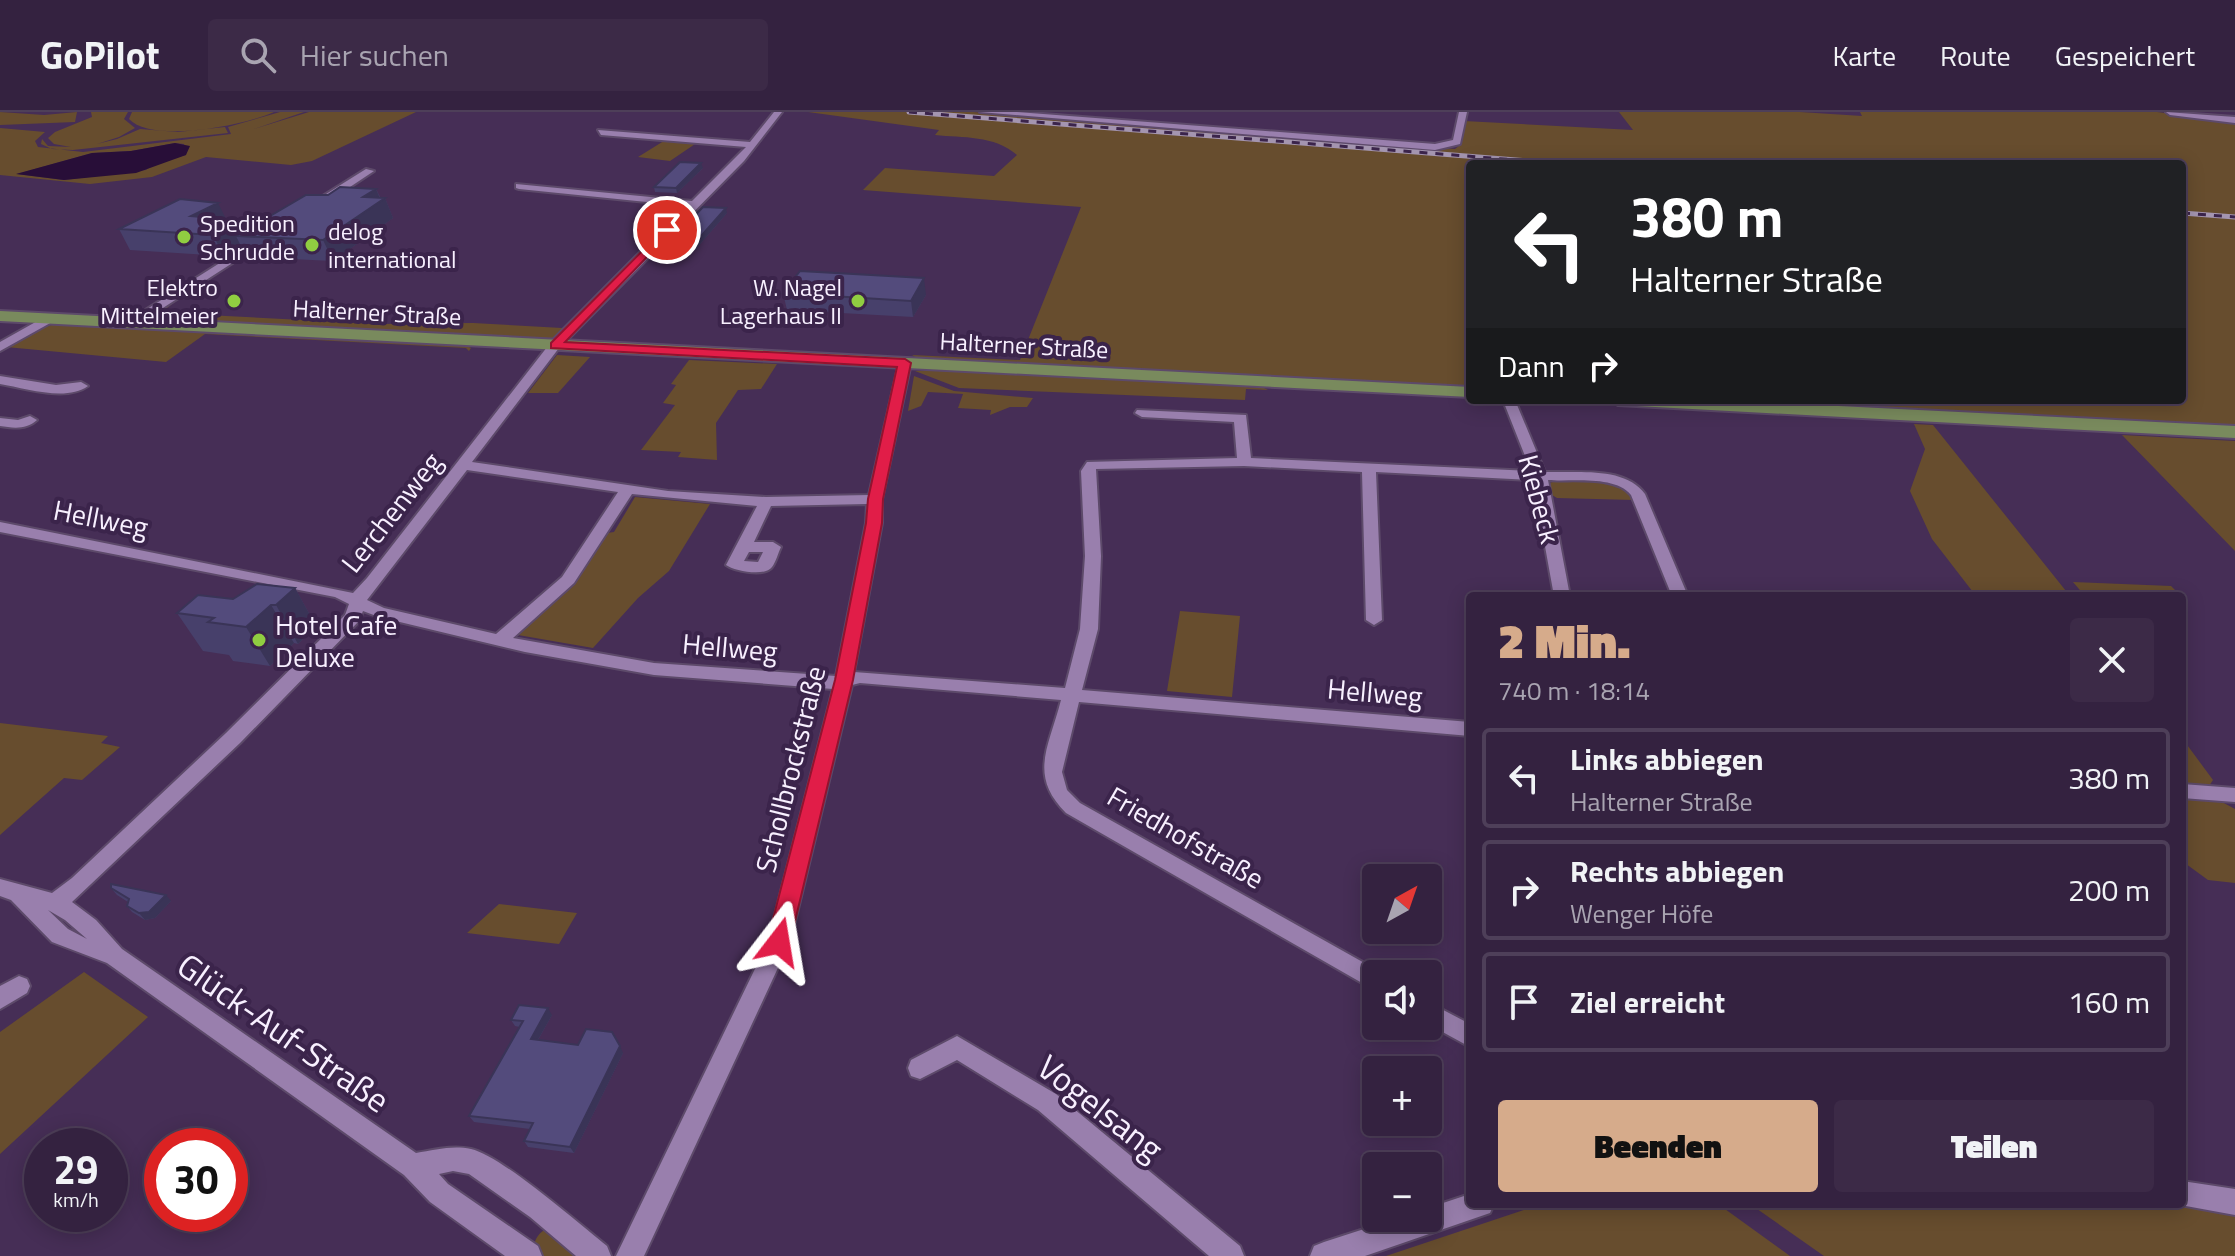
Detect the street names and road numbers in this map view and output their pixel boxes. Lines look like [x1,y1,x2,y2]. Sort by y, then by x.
street label: Halterner Straße [292,290,462,334]
street label: Halterner Straße [939,323,1109,367]
street label: Lerchenweg [330,442,452,582]
street label: Kiebeck [1507,450,1573,548]
street label: Hellweg [50,488,152,548]
street label: Hellweg [681,621,779,673]
street label: Schollbrockstraße [744,661,836,877]
street label: Hellweg [1326,666,1424,718]
street label: Friedhofstraße [1100,775,1272,899]
street label: Glück-Auf-Straße [167,939,401,1125]
street label: Vogelsang [1027,1041,1175,1173]

